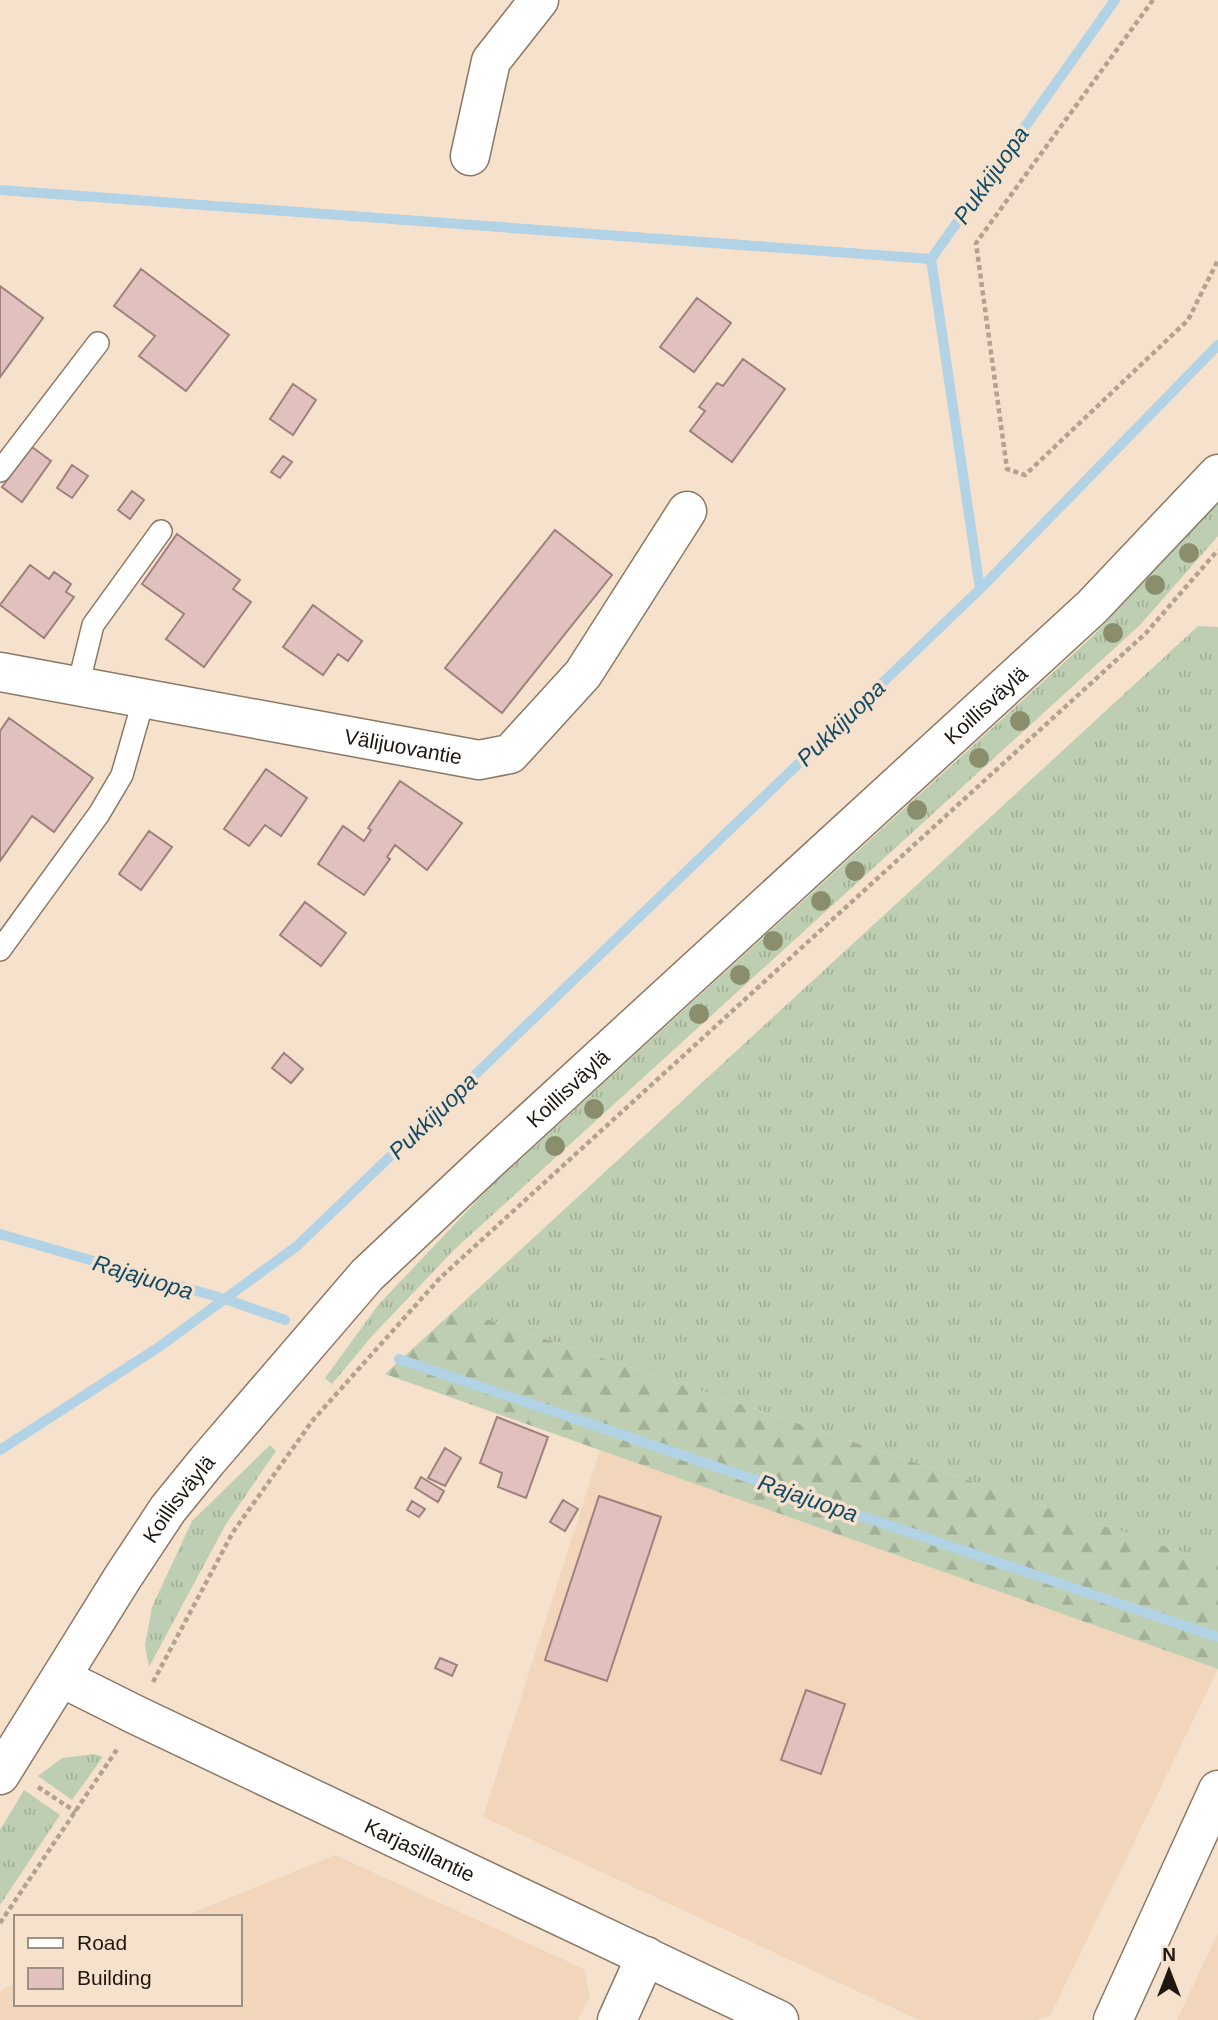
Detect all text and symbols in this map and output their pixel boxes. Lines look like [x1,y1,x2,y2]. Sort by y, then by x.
water label: Pukkijuopa [948,121,1034,229]
street label: Koillisväylä [939,661,1032,748]
water label: Pukkijuopa [791,675,891,771]
street label: Välijuovantie [343,724,464,768]
street label: Koillisväylä [521,1044,614,1132]
water label: Pukkijuopa [383,1068,483,1164]
water label: Rajajuopa [90,1249,196,1305]
street label: Koillisväylä [138,1450,219,1547]
water label: Rajajuopa [755,1469,861,1527]
street label: Karjasillantie [361,1814,479,1886]
legend [14,1915,242,2006]
text: Road [77,1931,127,1954]
north arrow [1134,1936,1204,2006]
text: N [1162,1944,1176,1965]
text: Building [77,1966,152,1989]

